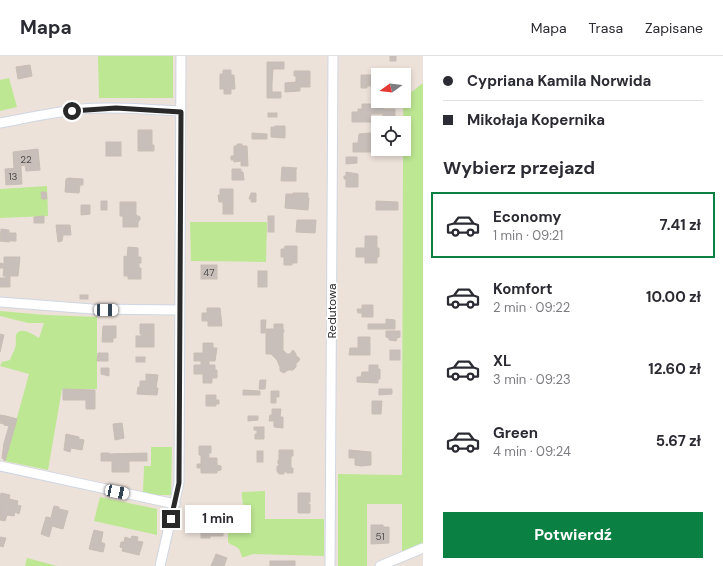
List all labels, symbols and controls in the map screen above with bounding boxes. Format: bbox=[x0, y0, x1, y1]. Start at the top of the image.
text: Mapa bbox=[20, 15, 72, 40]
text: Mapa bbox=[531, 19, 567, 37]
text: Trasa bbox=[589, 19, 623, 37]
text: Zapisane bbox=[645, 19, 703, 37]
north arrow bbox=[371, 68, 411, 108]
map controls bbox=[371, 68, 411, 156]
text: Cypriana Kamila Norwida bbox=[467, 71, 651, 91]
route start bbox=[63, 102, 81, 120]
text: Mikołaja Kopernika bbox=[467, 110, 605, 130]
button: locate bbox=[371, 116, 411, 156]
house number: 22 bbox=[20, 153, 32, 166]
text: Wybierz przejazd bbox=[443, 156, 595, 180]
house number: 13 bbox=[8, 170, 18, 183]
icon: car bbox=[445, 207, 481, 243]
text: Economy bbox=[493, 207, 561, 227]
text: 7.41 zł bbox=[660, 215, 701, 235]
text: 1 min · 09:21 bbox=[493, 227, 563, 244]
house number: 47 bbox=[203, 266, 215, 279]
icon: car bbox=[445, 279, 481, 315]
text: Komfort bbox=[493, 279, 552, 299]
street label: Redutowa bbox=[324, 284, 340, 338]
text: 10.00 zł bbox=[646, 287, 701, 307]
text: 2 min · 09:22 bbox=[493, 299, 570, 316]
car bbox=[94, 304, 118, 316]
icon: car bbox=[445, 351, 481, 387]
text: XL bbox=[493, 351, 511, 371]
text: 12.60 zł bbox=[648, 359, 701, 379]
text: 3 min · 09:23 bbox=[493, 371, 571, 388]
icon: car bbox=[445, 423, 481, 459]
text: Green bbox=[493, 423, 538, 443]
text: 5.67 zł bbox=[656, 431, 701, 451]
text: 4 min · 09:24 bbox=[493, 443, 571, 460]
car bbox=[104, 484, 130, 500]
callout: 1 min bbox=[185, 505, 251, 533]
route end bbox=[162, 510, 180, 528]
text: 1 min bbox=[202, 510, 234, 527]
button: Potwierdź bbox=[443, 512, 703, 558]
house number: 51 bbox=[375, 530, 385, 543]

